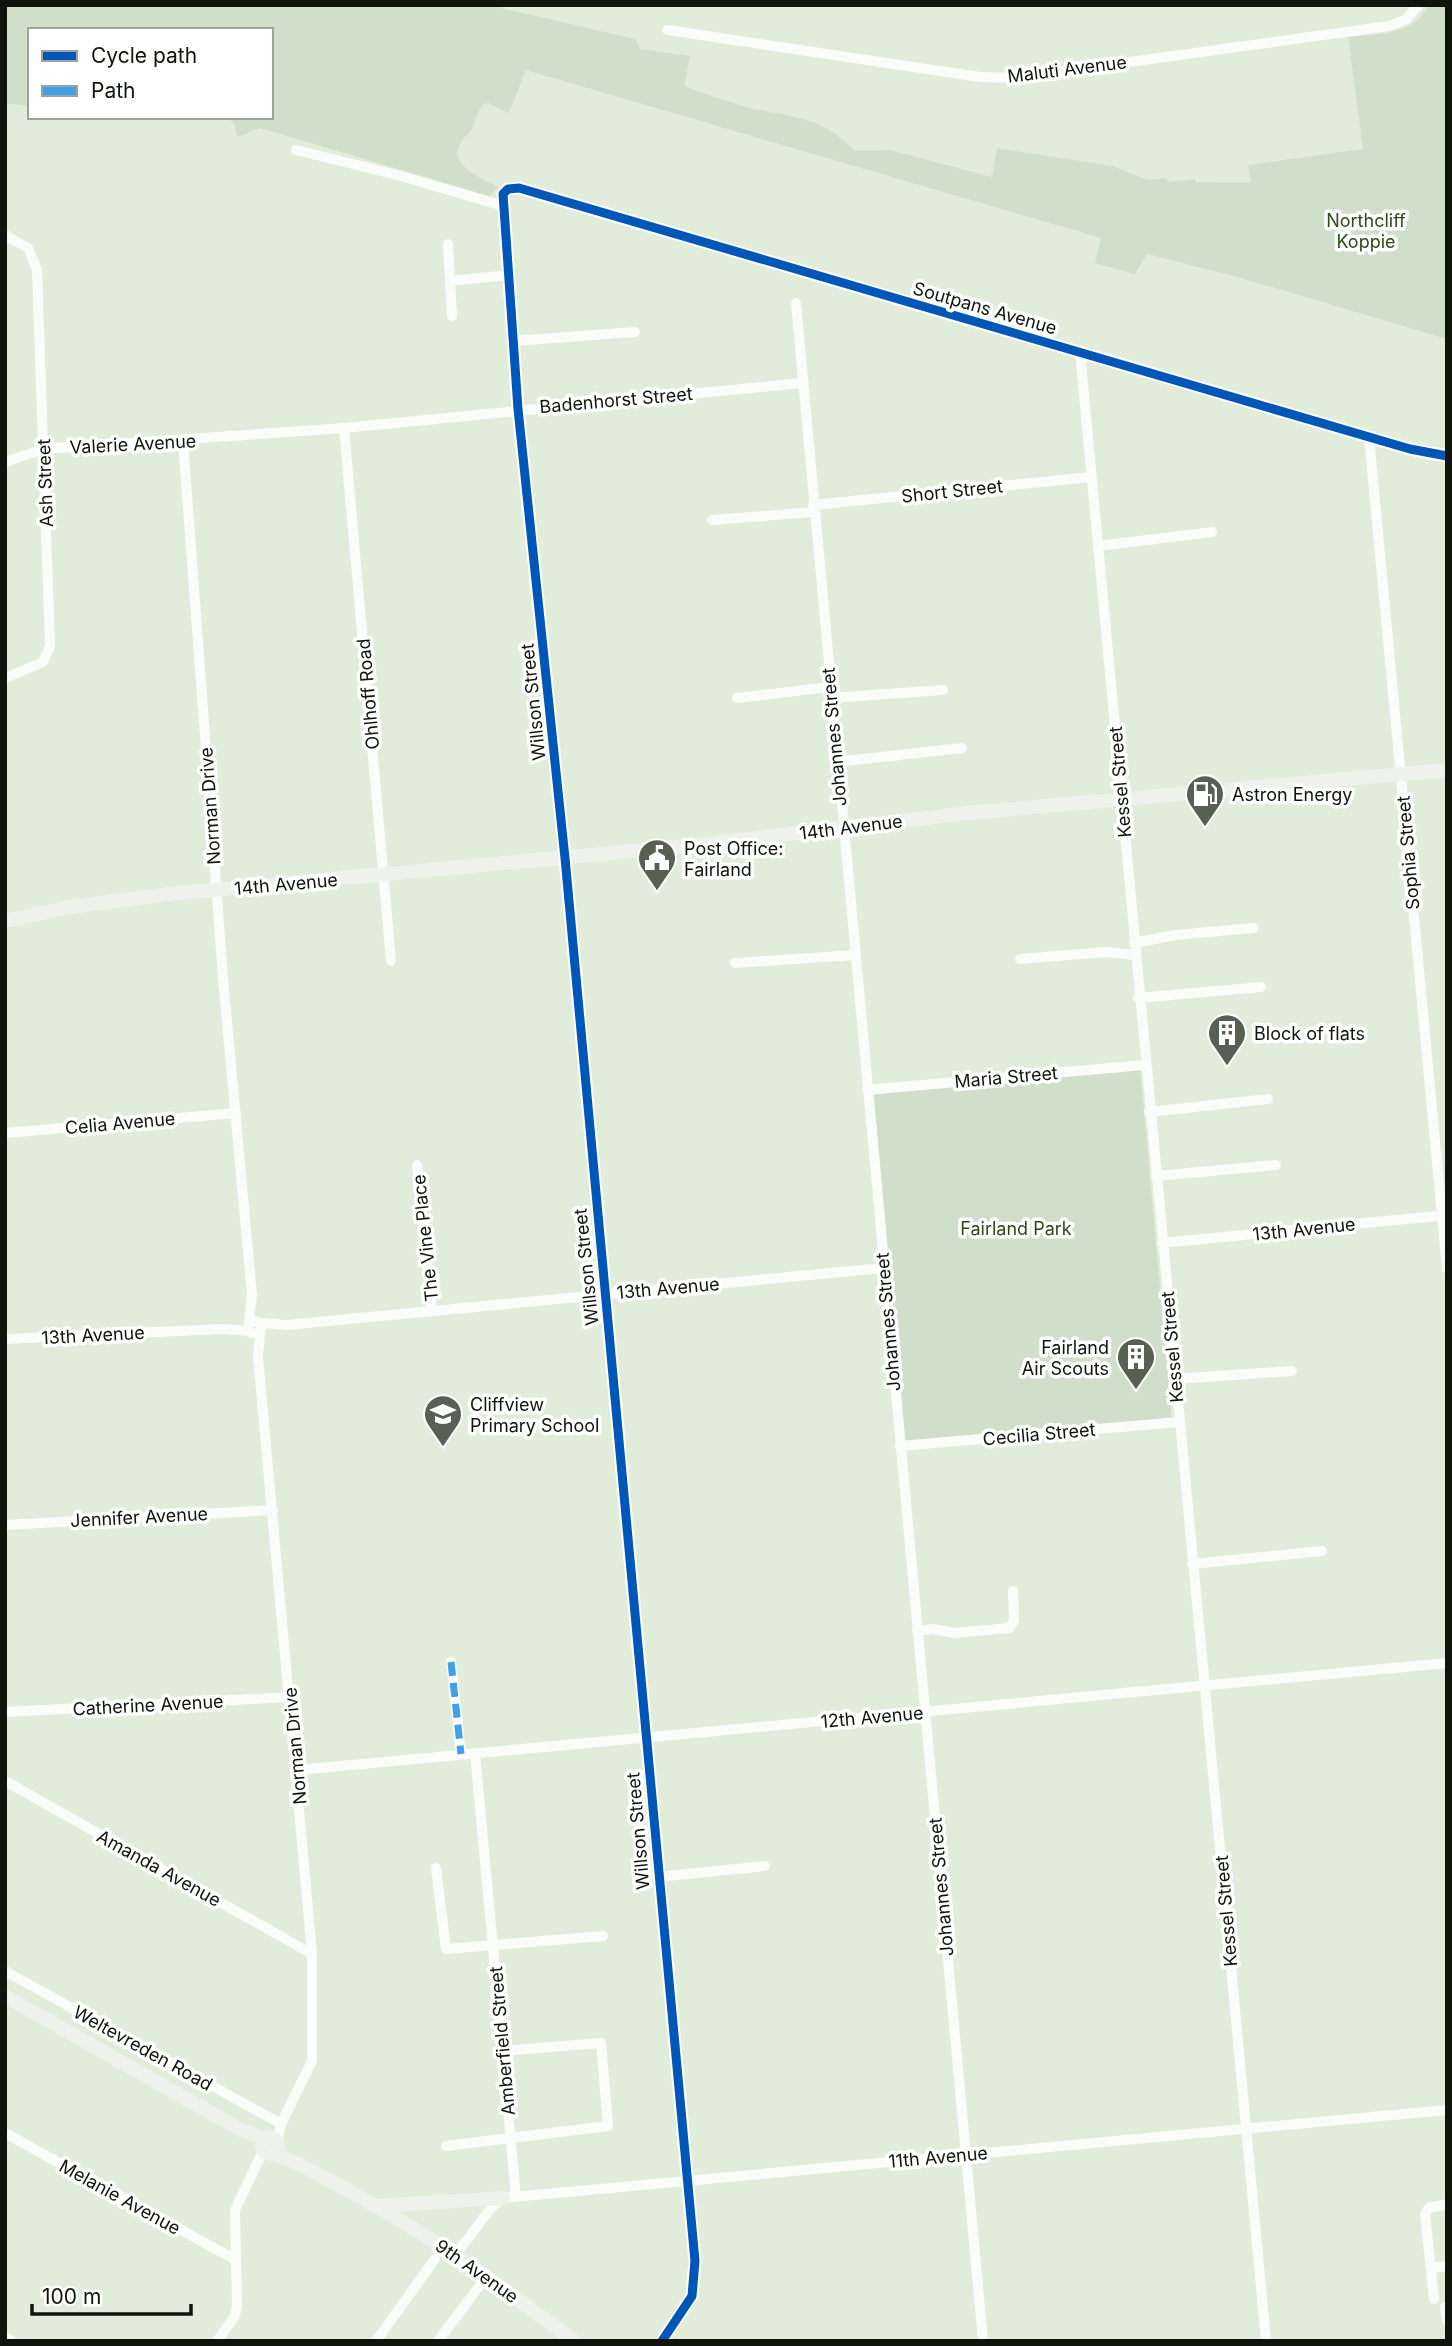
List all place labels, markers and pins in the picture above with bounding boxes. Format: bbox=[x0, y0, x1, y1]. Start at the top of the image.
fuel station icon: Astron Energy bbox=[1184, 773, 1226, 828]
place label: Astron Energy bbox=[1232, 784, 1352, 805]
public building icon: Post Office: Fairland bbox=[636, 837, 678, 892]
place label: Post Office: Fairland bbox=[684, 838, 783, 880]
building icon: Block of flats bbox=[1206, 1012, 1248, 1067]
place label: Block of flats bbox=[1254, 1023, 1365, 1044]
building icon: Fairland Air Scouts bbox=[1115, 1336, 1157, 1391]
place label: Fairland Air Scouts bbox=[1022, 1337, 1109, 1379]
school or university icon: Cliffview Primary School bbox=[422, 1393, 464, 1448]
place label: Cliffview Primary School bbox=[470, 1394, 599, 1436]

